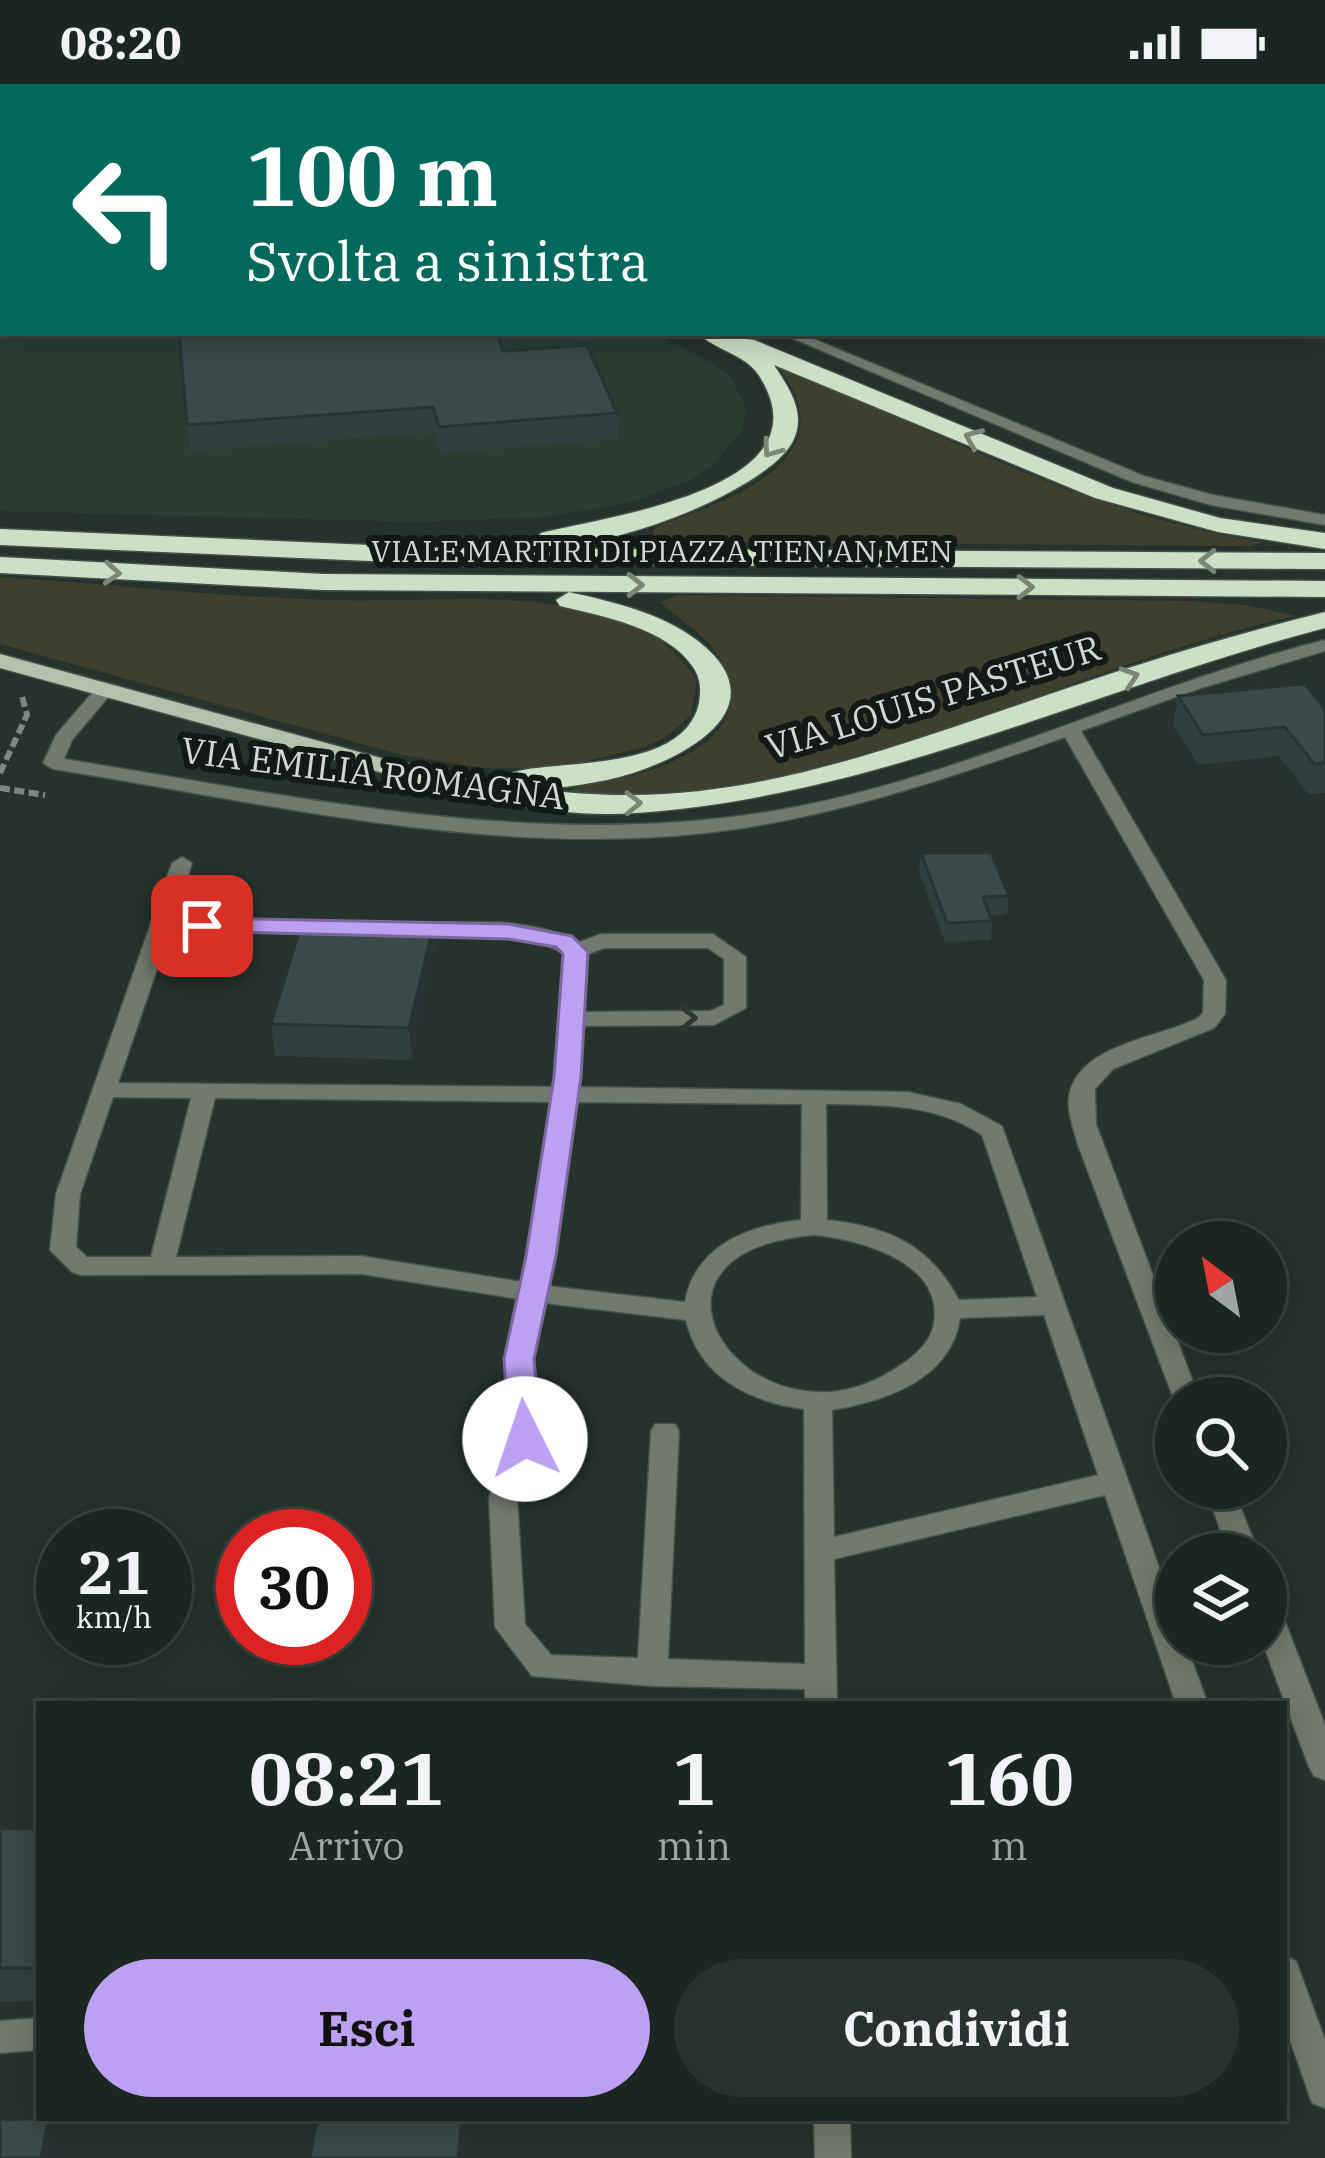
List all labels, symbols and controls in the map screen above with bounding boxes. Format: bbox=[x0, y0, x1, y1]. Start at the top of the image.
text: 08:20 bbox=[60, 13, 182, 71]
text: 100 m bbox=[246, 120, 498, 229]
icon: left bbox=[48, 132, 204, 288]
text: Svolta a sinistra bbox=[246, 226, 649, 296]
one-way arrow bbox=[964, 428, 985, 452]
one-way arrow bbox=[764, 436, 785, 458]
street label: VIALE MARTIRI DI PIAZZA TIEN AN MEN bbox=[371, 531, 953, 570]
one-way arrow bbox=[1198, 548, 1216, 574]
one-way arrow bbox=[103, 559, 122, 585]
one-way arrow bbox=[627, 572, 645, 598]
one-way arrow bbox=[1017, 574, 1035, 600]
street label: VIA LOUIS PASTEUR bbox=[760, 623, 1106, 770]
one-way arrow bbox=[1119, 667, 1140, 692]
street label: VIA EMILIA ROMAGNA bbox=[178, 726, 568, 819]
one-way arrow bbox=[624, 791, 643, 817]
pin bbox=[151, 875, 253, 977]
icon: arrive bbox=[169, 893, 235, 959]
one-way arrow bbox=[680, 1005, 698, 1031]
north arrow bbox=[1155, 1221, 1287, 1353]
map controls bbox=[1155, 1221, 1287, 1665]
position arrow bbox=[462, 1376, 588, 1502]
button: search bbox=[1155, 1377, 1287, 1509]
speed limit sign: 30 bbox=[216, 1509, 372, 1665]
text: 21 bbox=[78, 1532, 150, 1611]
button: layers bbox=[1155, 1533, 1287, 1665]
text: km/h bbox=[76, 1597, 152, 1636]
text: 08:21 bbox=[249, 1731, 444, 1825]
text: 1 bbox=[672, 1731, 716, 1825]
text: 160 bbox=[944, 1731, 1074, 1825]
text: Arrivo bbox=[288, 1820, 404, 1871]
text: min bbox=[657, 1820, 731, 1871]
text: m bbox=[991, 1820, 1028, 1871]
button: Esci bbox=[84, 1959, 650, 2097]
button: Condividi bbox=[674, 1959, 1239, 2097]

